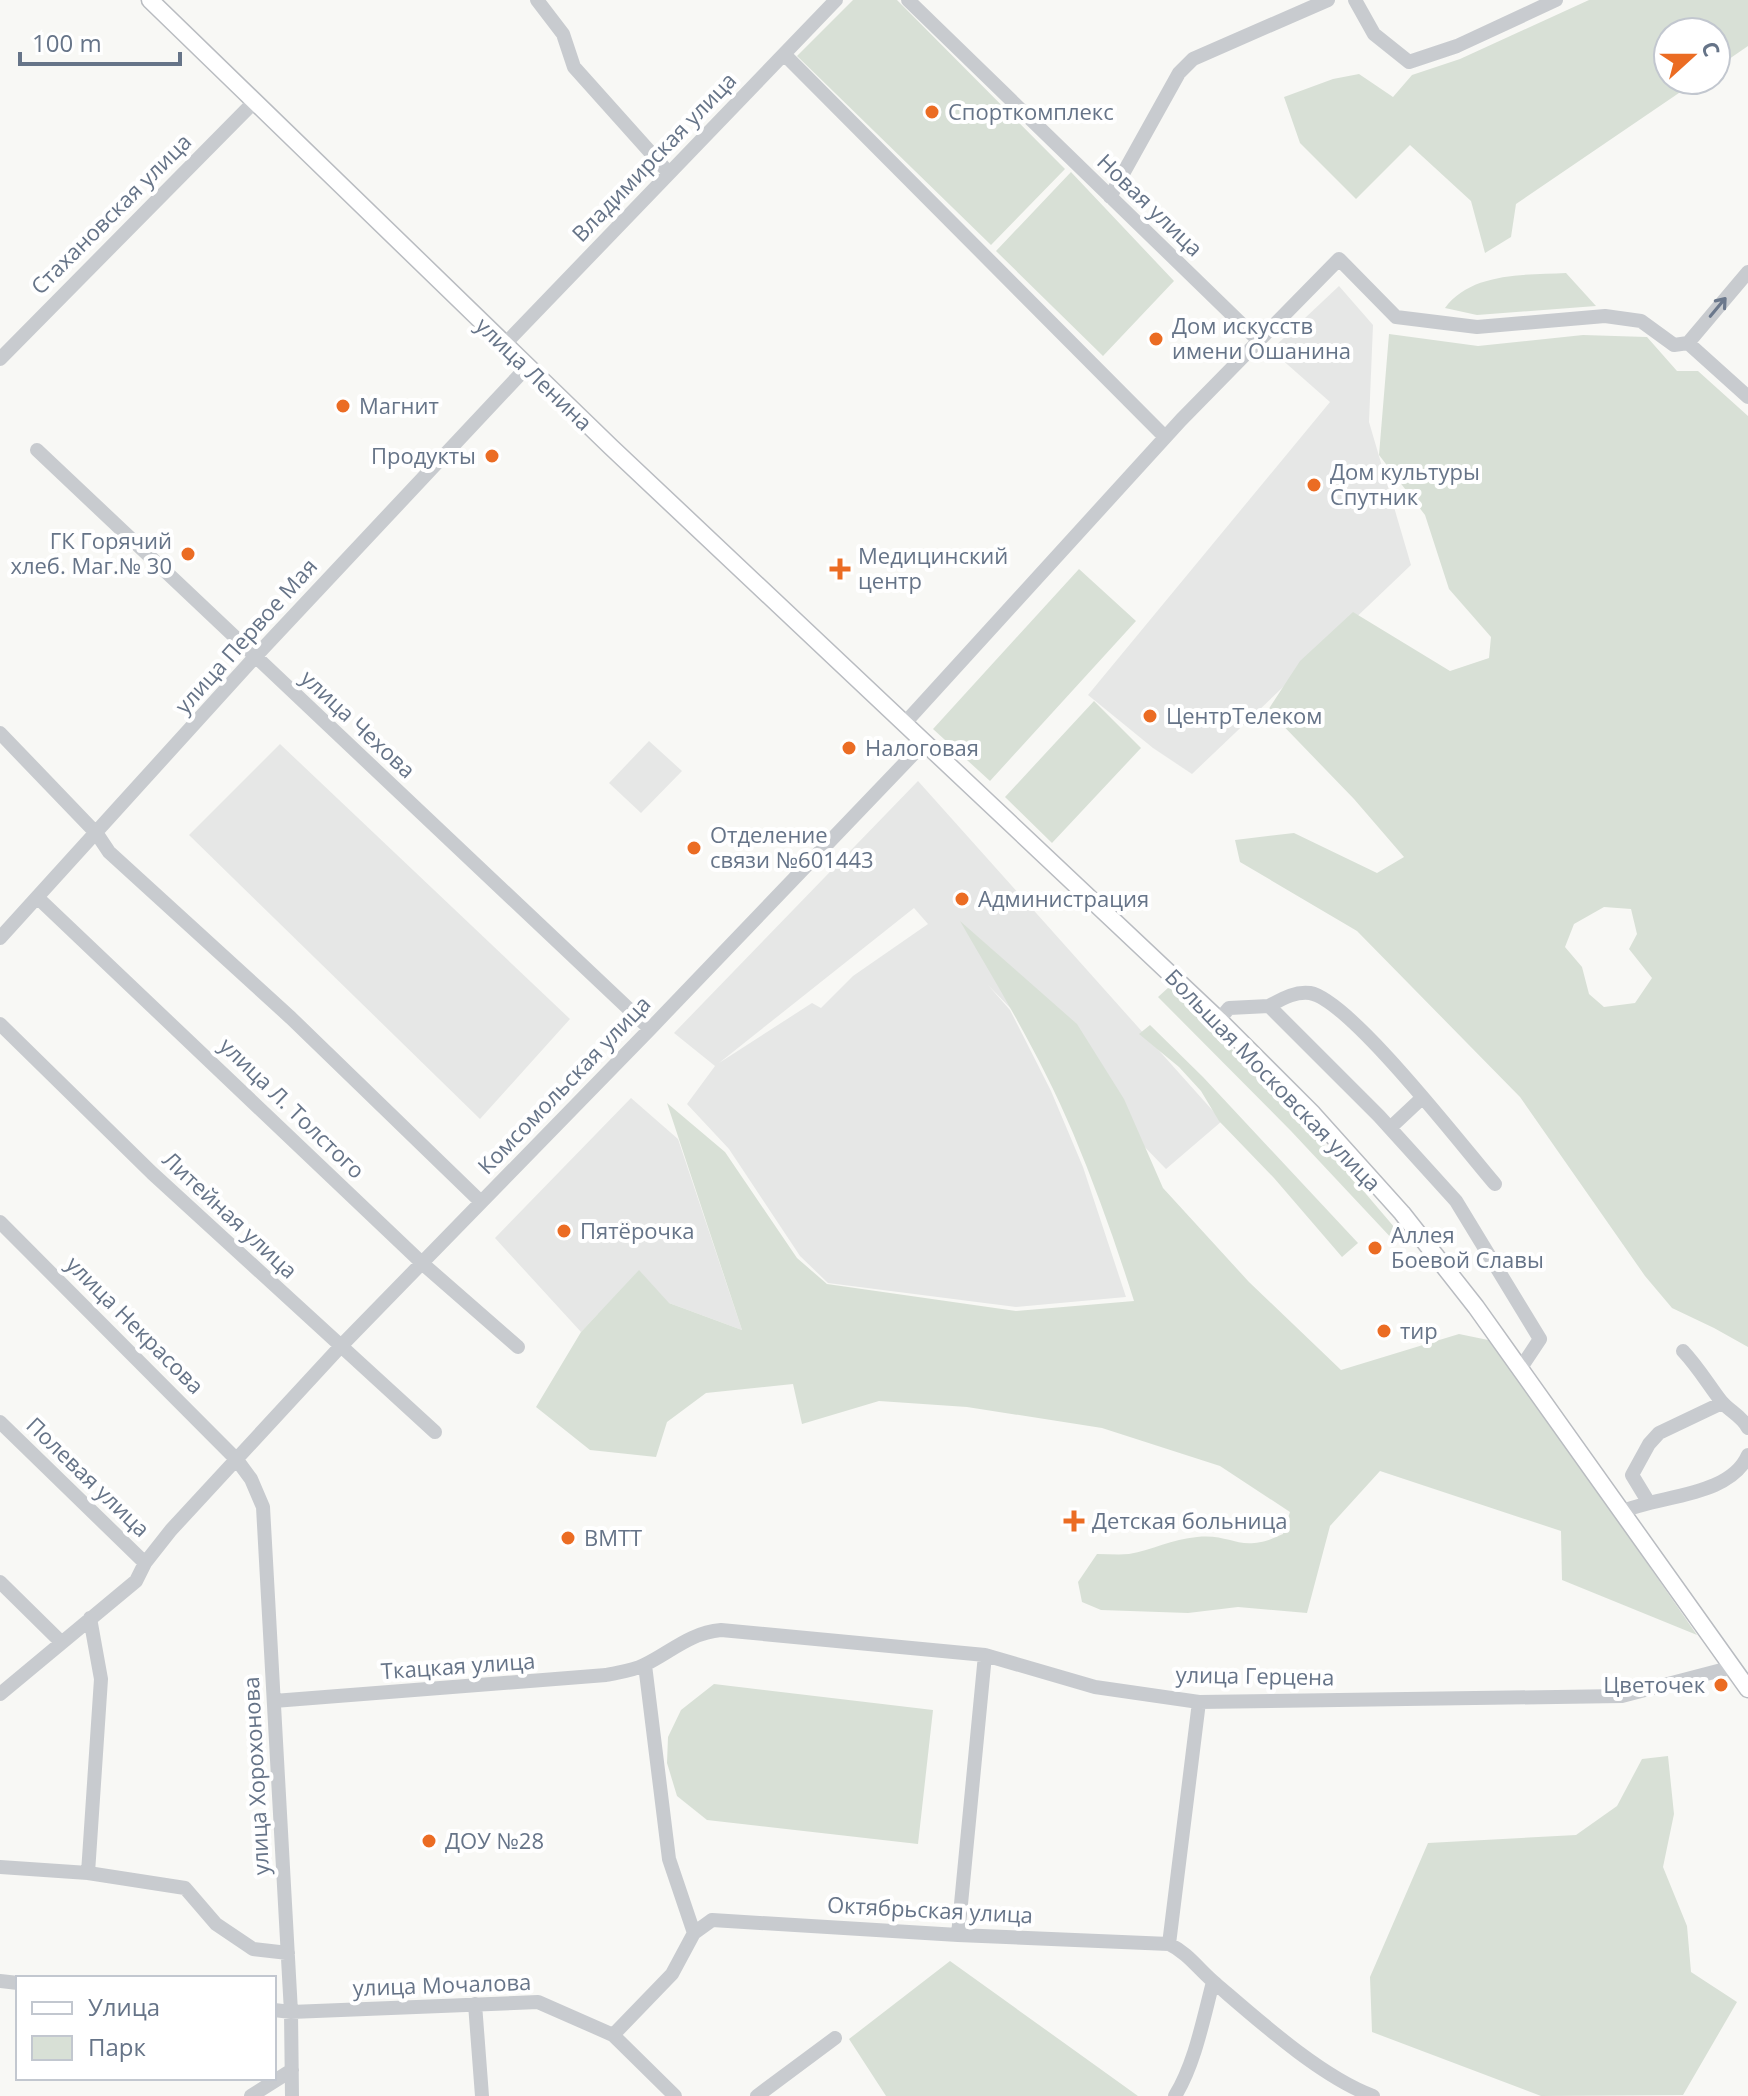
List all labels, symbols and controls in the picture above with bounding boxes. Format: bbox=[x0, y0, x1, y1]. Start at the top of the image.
scale bar bbox=[20, 16, 180, 66]
north arrow bbox=[1652, 16, 1732, 96]
text: 100 m bbox=[32, 26, 102, 59]
text: С bbox=[1695, 37, 1728, 60]
street label: Владимирская улица bbox=[564, 65, 742, 248]
place label: Спорткомплекс bbox=[948, 96, 1114, 126]
marker: Спорткомплекс bbox=[923, 103, 941, 121]
street label: Стахановская улица bbox=[23, 126, 197, 300]
street label: Новая улица bbox=[1091, 146, 1210, 262]
one-way arrow bbox=[1709, 298, 1727, 318]
street label: улица Ленина bbox=[470, 310, 599, 437]
place label: Дом искусств имени Ошанина bbox=[1172, 310, 1351, 365]
marker: Дом искусств имени Ошанина bbox=[1147, 330, 1165, 348]
place label: Магнит bbox=[359, 390, 439, 420]
marker: Магнит bbox=[334, 397, 352, 415]
place label: Продукты bbox=[371, 440, 476, 470]
marker: Продукты bbox=[483, 447, 501, 465]
place label: Дом культуры Спутник bbox=[1330, 456, 1480, 511]
marker: Дом культуры Спутник bbox=[1305, 476, 1323, 494]
place label: ГК Горячий хлеб. Маг.№ 30 bbox=[10, 525, 172, 580]
place label: Медицинский центр bbox=[858, 540, 1008, 595]
marker: ГК Горячий хлеб. Маг.№ 30 bbox=[179, 545, 197, 563]
street label: улица Первое Мая bbox=[167, 551, 323, 719]
marker: Медицинский центр bbox=[829, 558, 851, 580]
street label: улица Чехова bbox=[295, 662, 422, 784]
place label: ЦентрТелеком bbox=[1166, 700, 1322, 730]
marker: ЦентрТелеком bbox=[1141, 707, 1159, 725]
place label: Налоговая bbox=[865, 732, 979, 762]
marker: Налоговая bbox=[840, 739, 858, 757]
place label: Отделение связи №601443 bbox=[710, 819, 874, 874]
marker: Отделение связи №601443 bbox=[685, 839, 703, 857]
place label: Администрация bbox=[978, 883, 1149, 913]
marker: Администрация bbox=[953, 890, 971, 908]
street label: Большая Московская улица bbox=[1159, 962, 1388, 1197]
street label: Комсомольская улица bbox=[470, 989, 656, 1180]
street label: улица Л. Толстого bbox=[214, 1030, 372, 1184]
street label: Литейная улица bbox=[157, 1144, 304, 1285]
place label: Пятёрочка bbox=[580, 1215, 695, 1245]
place label: Аллея Боевой Славы bbox=[1391, 1219, 1544, 1274]
marker: Пятёрочка bbox=[555, 1222, 573, 1240]
marker: Аллея Боевой Славы bbox=[1366, 1239, 1384, 1257]
street label: улица Некрасова bbox=[60, 1249, 211, 1400]
place label: тир bbox=[1400, 1315, 1438, 1345]
marker: тир bbox=[1375, 1322, 1393, 1340]
street label: Полевая улица bbox=[21, 1410, 157, 1543]
place label: Детская больница bbox=[1092, 1505, 1288, 1535]
marker: Детская больница bbox=[1063, 1510, 1085, 1532]
place label: ВМТТ bbox=[584, 1522, 642, 1552]
marker: ВМТТ bbox=[559, 1529, 577, 1547]
street label: Ткацкая улица bbox=[380, 1645, 536, 1685]
street label: улица Герцена bbox=[1175, 1659, 1335, 1691]
place label: Цветочек bbox=[1603, 1669, 1706, 1699]
street label: улица Хорохонова bbox=[235, 1676, 275, 1876]
marker: Цветочек bbox=[1712, 1676, 1730, 1694]
place label: ДОУ №28 bbox=[445, 1825, 544, 1855]
marker: ДОУ №28 bbox=[420, 1832, 438, 1850]
street label: Октябрьская улица bbox=[826, 1889, 1034, 1929]
street label: улица Мочалова bbox=[352, 1966, 532, 2002]
legend bbox=[16, 1976, 276, 2080]
text: Улица bbox=[88, 1990, 160, 2023]
text: Парк bbox=[88, 2030, 146, 2063]

